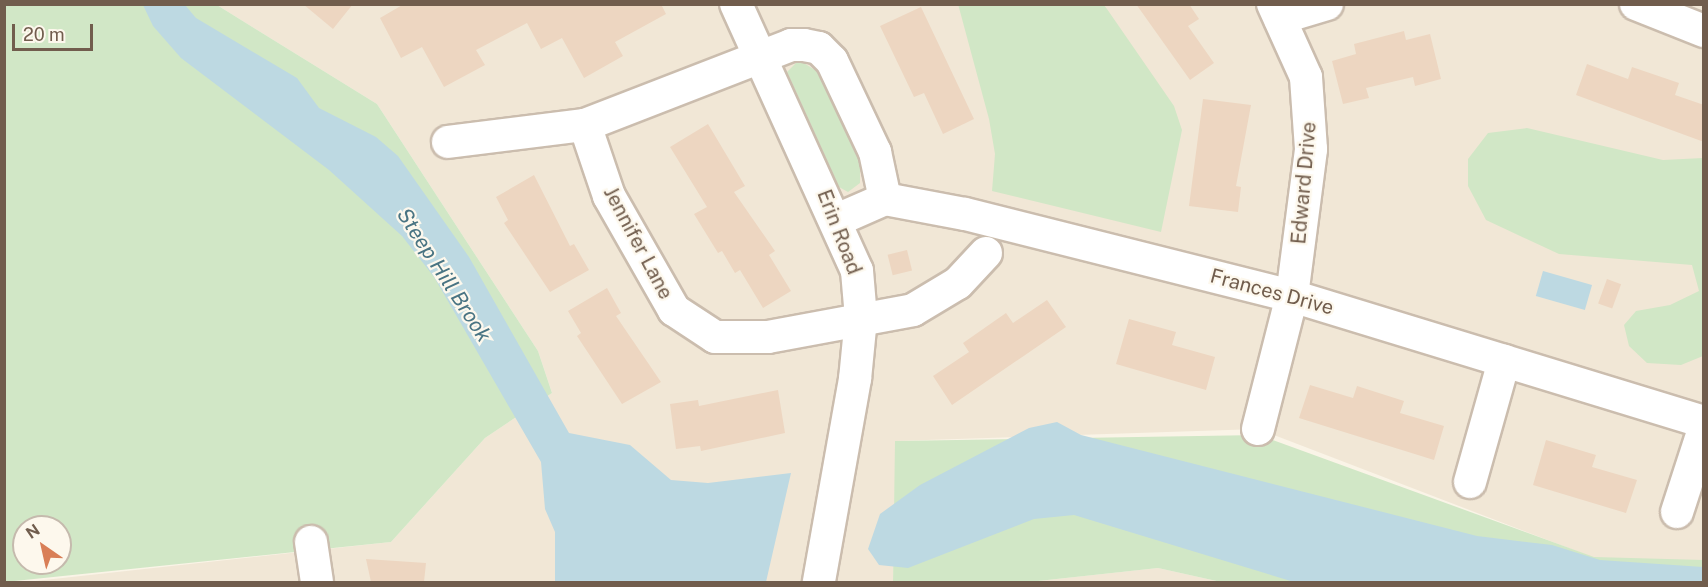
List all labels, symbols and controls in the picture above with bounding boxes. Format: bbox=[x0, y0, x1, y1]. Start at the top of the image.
scale bar bbox=[15, 12, 96, 50]
text: 20 m bbox=[23, 24, 65, 45]
street label: Edward Drive bbox=[1287, 121, 1321, 245]
street label: Jennifer Lane bbox=[598, 183, 678, 303]
street label: Erin Road bbox=[812, 186, 866, 278]
water label: Steep Hill Brook bbox=[391, 203, 497, 347]
street label: Frances Drive bbox=[1208, 264, 1336, 320]
north arrow bbox=[12, 515, 72, 575]
text: N bbox=[22, 520, 43, 543]

